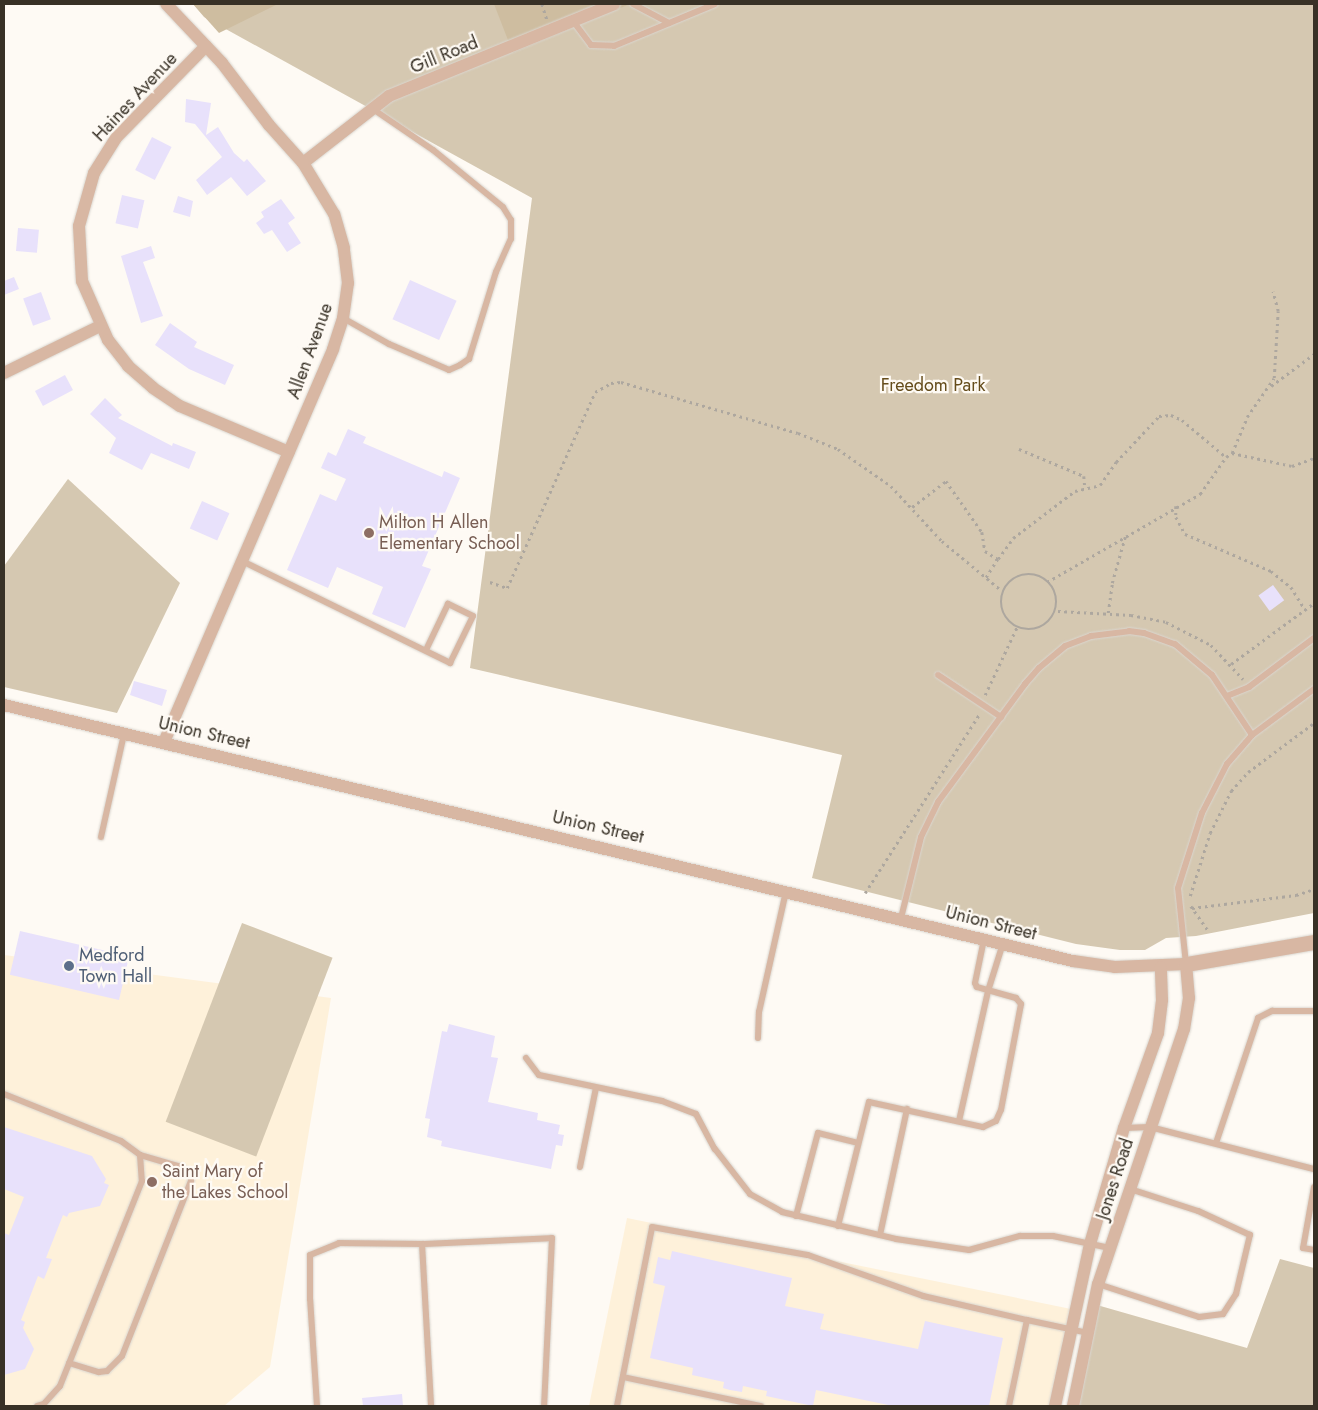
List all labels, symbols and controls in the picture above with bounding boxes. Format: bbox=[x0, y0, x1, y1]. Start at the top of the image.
street label: Gill Road bbox=[407, 32, 481, 78]
street label: Haines Avenue bbox=[88, 48, 182, 146]
street label: Allen Avenue bbox=[283, 300, 337, 402]
park label: Freedom Park bbox=[881, 374, 985, 396]
place label: Milton H Allen Elementary School bbox=[379, 512, 520, 554]
marker: Milton H Allen Elementary School bbox=[363, 527, 375, 539]
street label: Union Street bbox=[156, 712, 252, 754]
street label: Union Street bbox=[550, 806, 646, 848]
street label: Union Street bbox=[943, 901, 1039, 945]
place label: Medford Town Hall bbox=[79, 945, 152, 988]
marker: Medford Town Hall bbox=[63, 960, 75, 972]
street label: Jones Road bbox=[1092, 1136, 1138, 1222]
place label: Saint Mary of the Lakes School bbox=[162, 1161, 288, 1204]
marker: Saint Mary of the Lakes School bbox=[146, 1176, 158, 1188]

